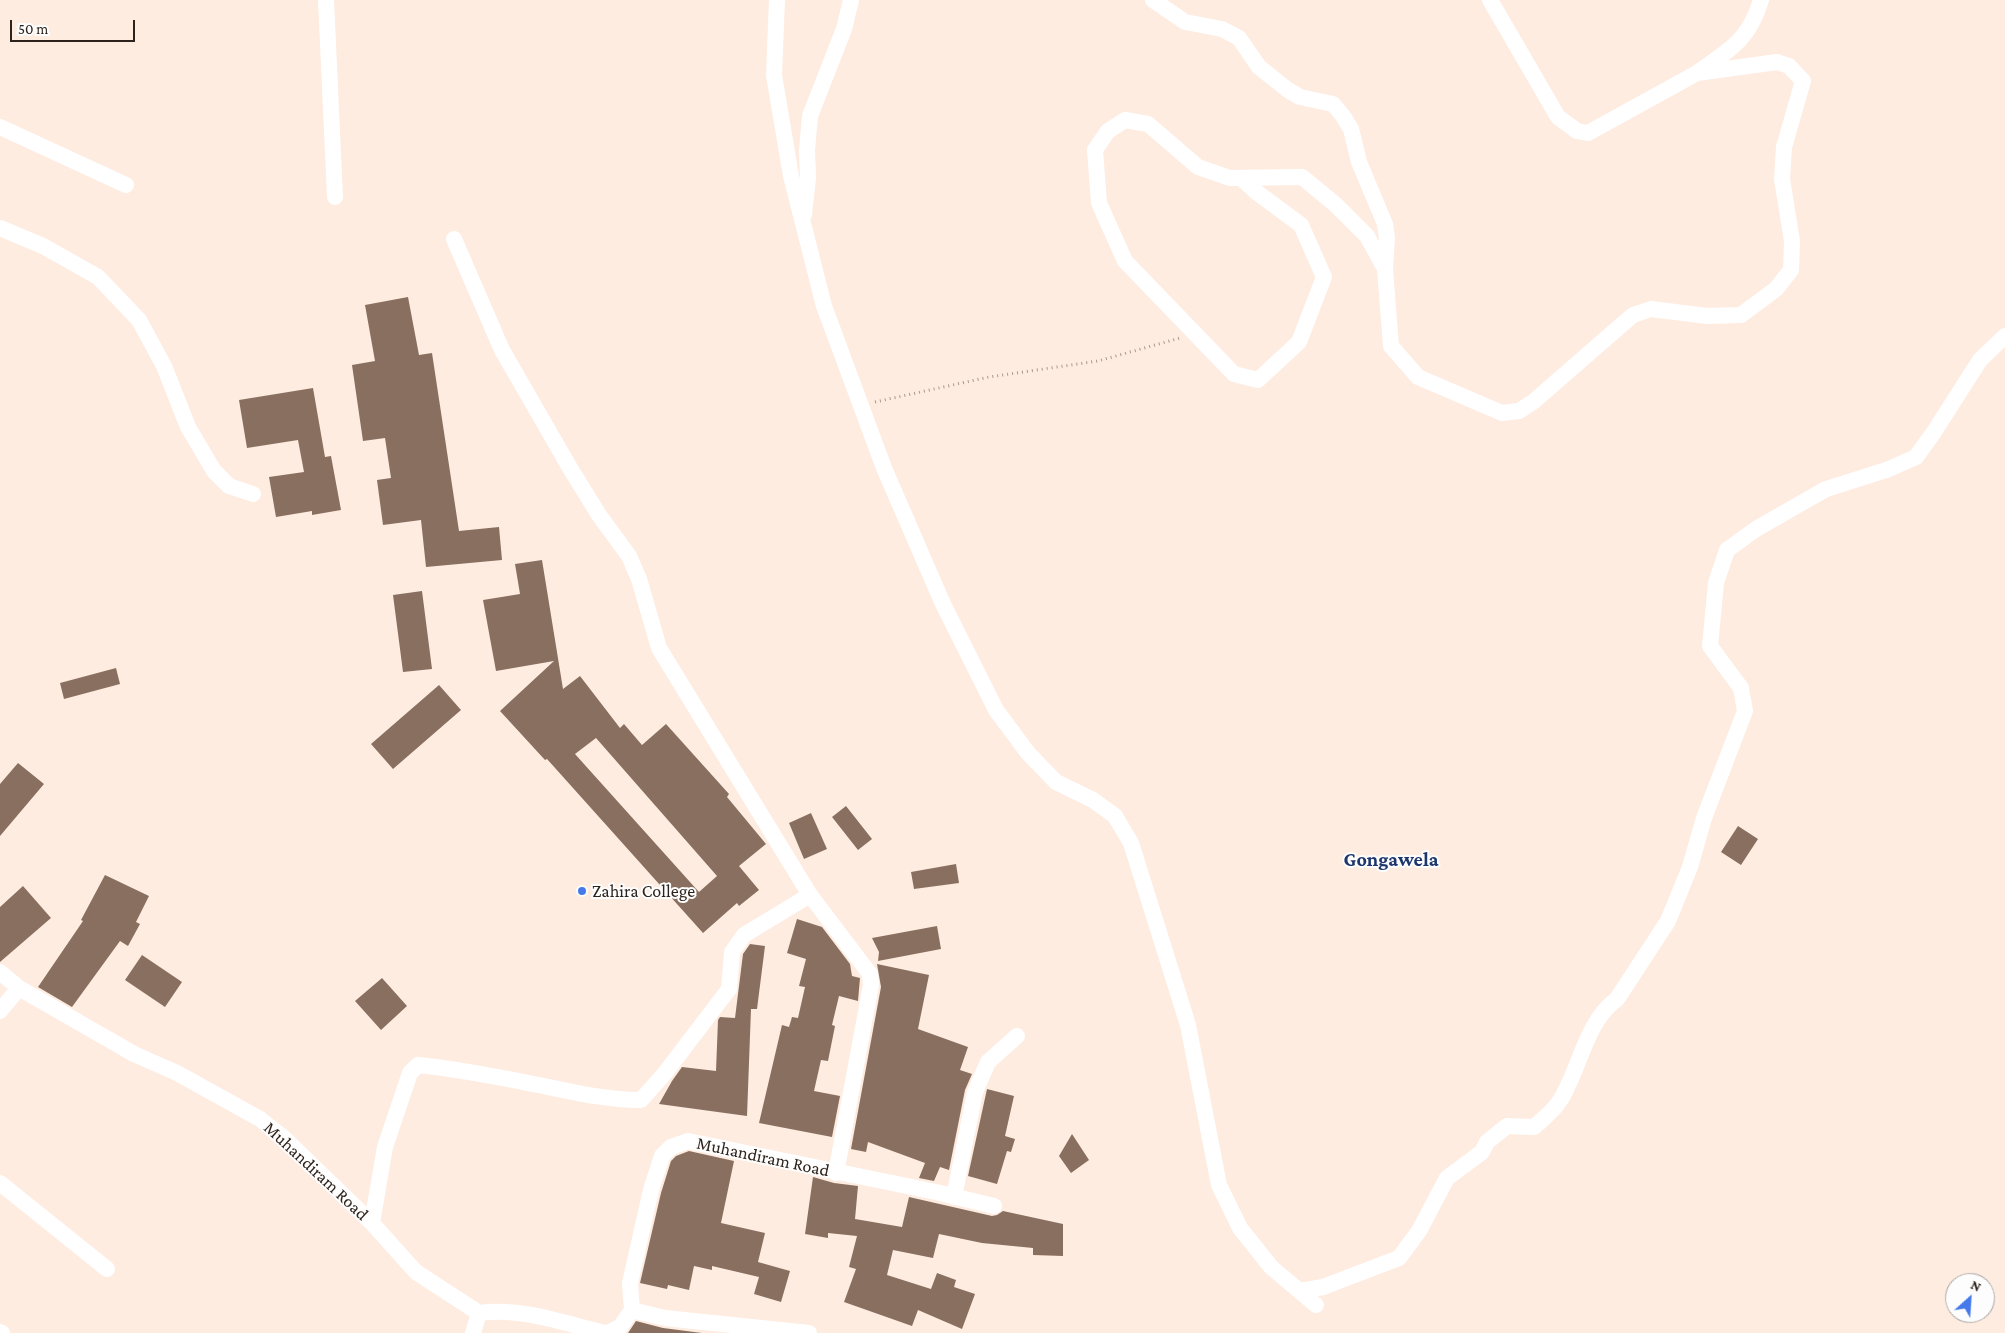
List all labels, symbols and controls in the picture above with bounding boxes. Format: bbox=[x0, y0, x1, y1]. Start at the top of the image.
scale bar bbox=[12, 10, 138, 42]
text: 50 m bbox=[18, 21, 48, 37]
district label: Gongawela bbox=[1344, 848, 1438, 872]
place label: Zahira College bbox=[592, 880, 695, 902]
marker: Zahira College bbox=[576, 885, 588, 897]
street label: Muhandiram Road bbox=[259, 1117, 373, 1225]
street label: Muhandiram Road bbox=[695, 1132, 831, 1182]
north arrow bbox=[1945, 1273, 1995, 1323]
text: N bbox=[1968, 1276, 1984, 1295]

